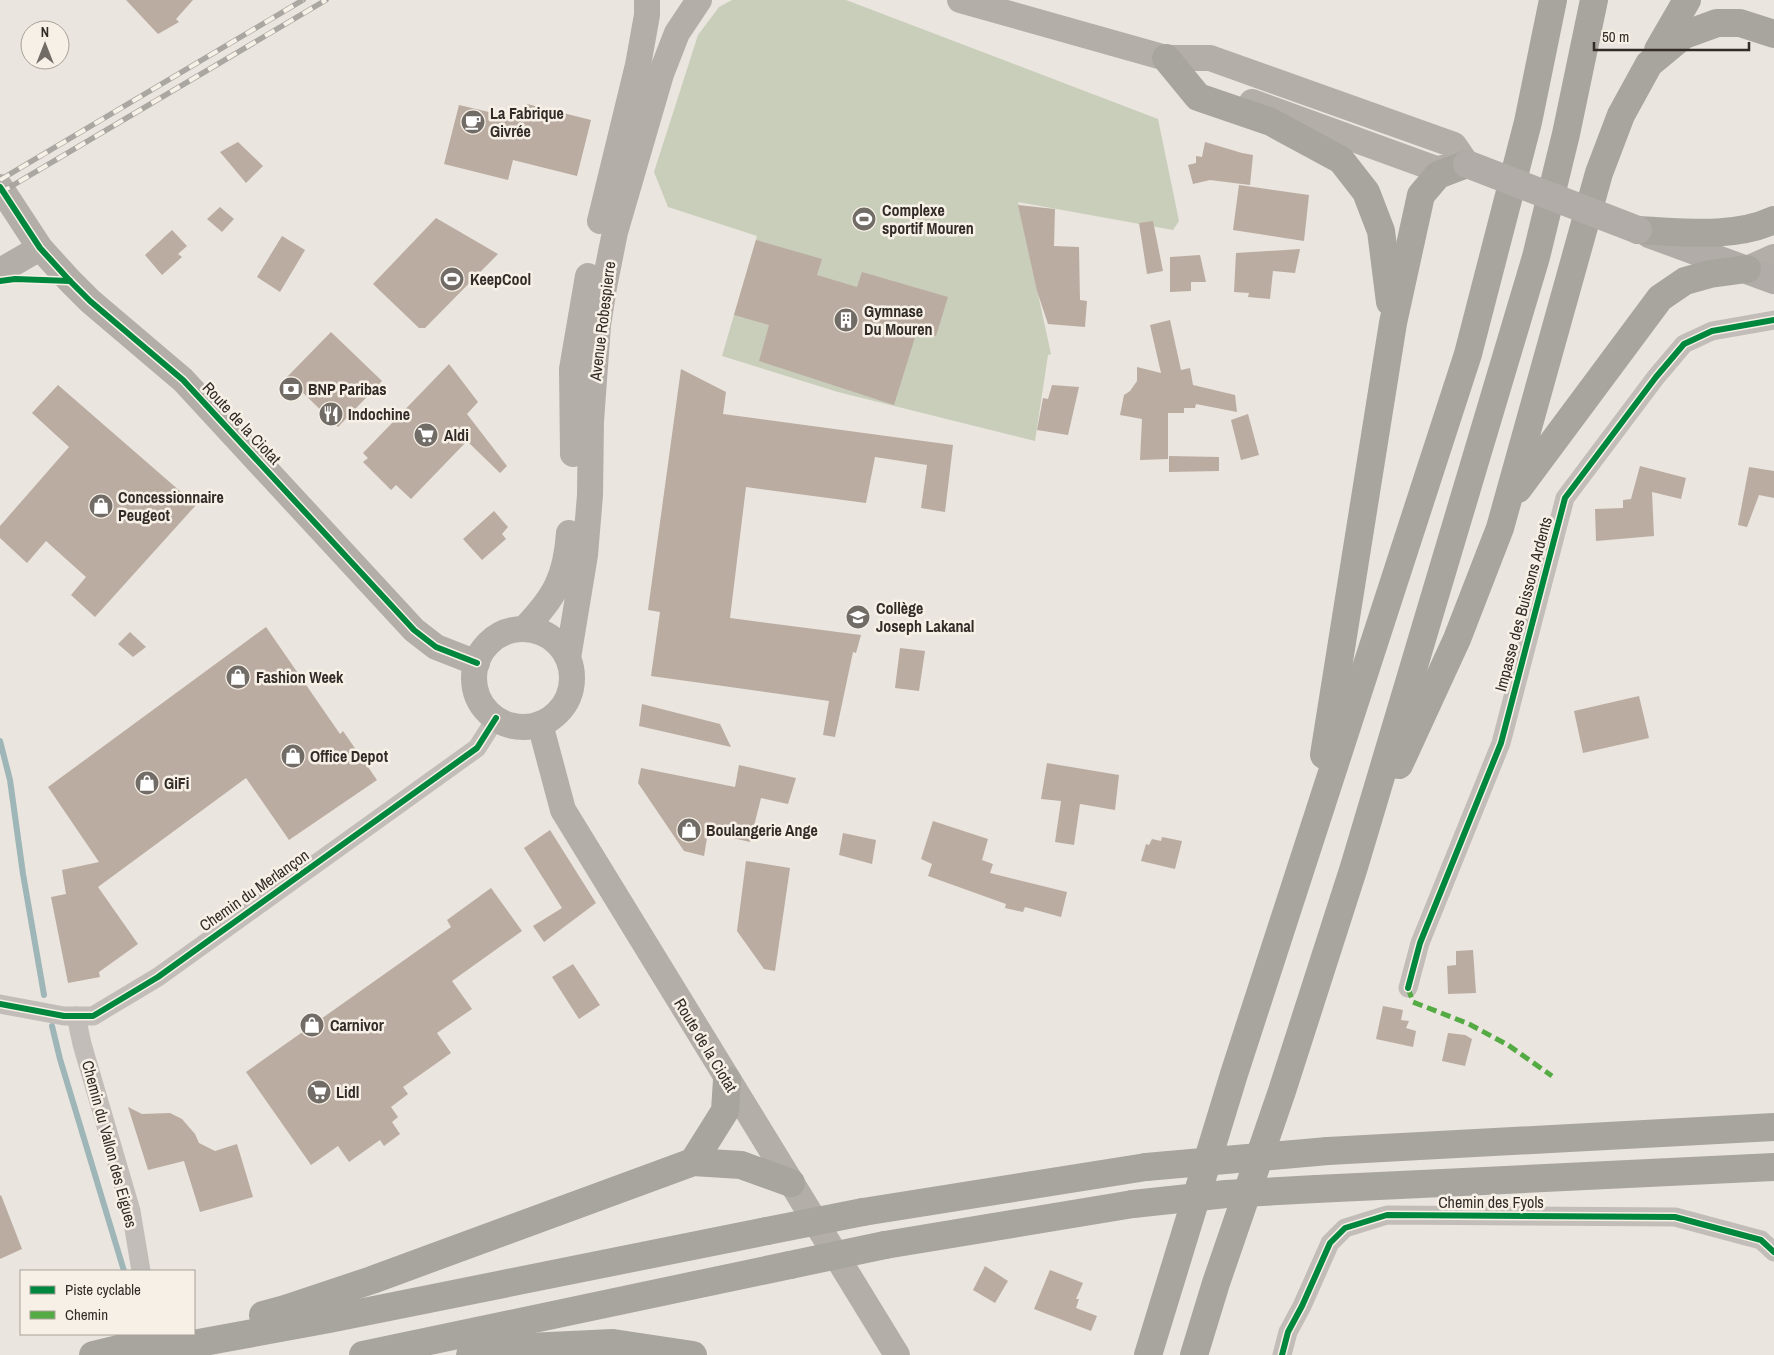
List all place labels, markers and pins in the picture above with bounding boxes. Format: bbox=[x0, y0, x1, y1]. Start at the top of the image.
place label: La Fabrique Givrée bbox=[490, 102, 564, 142]
cafe icon: La Fabrique Givrée bbox=[460, 109, 486, 135]
place label: Complexe sportif Mouren bbox=[882, 199, 974, 239]
sports icon: Complexe sportif Mouren bbox=[851, 206, 877, 232]
sports icon: KeepCool bbox=[439, 266, 465, 292]
place label: KeepCool bbox=[470, 268, 531, 290]
place label: Gymnase Du Mouren bbox=[864, 300, 933, 340]
building icon: Gymnase Du Mouren bbox=[833, 307, 859, 333]
bank icon: BNP Paribas bbox=[278, 376, 304, 402]
place label: BNP Paribas bbox=[308, 378, 387, 400]
restaurant icon: Indochine bbox=[318, 401, 344, 427]
place label: Indochine bbox=[348, 403, 410, 425]
supermarket icon: Aldi bbox=[413, 422, 439, 448]
place label: Aldi bbox=[444, 424, 469, 446]
place label: Concessionnaire Peugeot bbox=[118, 486, 224, 526]
shop icon: Concessionnaire Peugeot bbox=[88, 493, 114, 519]
place label: Collège Joseph Lakanal bbox=[876, 597, 974, 637]
school or university icon: Collège Joseph Lakanal bbox=[845, 604, 871, 630]
shop icon: Fashion Week bbox=[225, 664, 251, 690]
place label: Fashion Week bbox=[256, 666, 344, 688]
shop icon: Office Depot bbox=[280, 743, 306, 769]
place label: Office Depot bbox=[310, 745, 389, 767]
shop icon: GiFi bbox=[134, 770, 160, 796]
place label: GiFi bbox=[164, 772, 190, 794]
shop icon: Boulangerie Ange bbox=[676, 817, 702, 843]
place label: Boulangerie Ange bbox=[706, 819, 818, 841]
shop icon: Carnivor bbox=[299, 1012, 325, 1038]
place label: Carnivor bbox=[330, 1014, 385, 1036]
supermarket icon: Lidl bbox=[306, 1079, 332, 1105]
place label: Lidl bbox=[336, 1081, 359, 1103]

